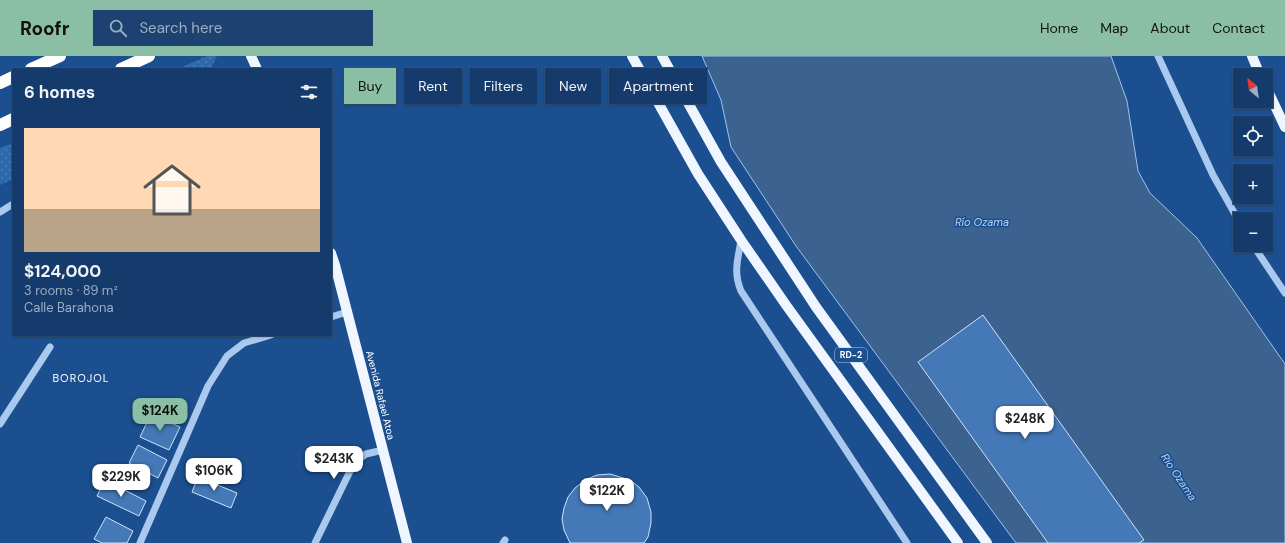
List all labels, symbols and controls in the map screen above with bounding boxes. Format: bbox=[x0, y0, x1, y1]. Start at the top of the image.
search box bbox=[93, 10, 373, 46]
text: Roofr bbox=[20, 16, 69, 41]
icon: search bbox=[107, 17, 129, 39]
text: Search here bbox=[139, 18, 222, 38]
text: Home bbox=[1040, 19, 1078, 37]
text: Map bbox=[1100, 19, 1128, 37]
text: About bbox=[1150, 19, 1190, 37]
text: Contact bbox=[1212, 19, 1265, 37]
chip: Buy bbox=[344, 68, 396, 104]
chip: Rent bbox=[404, 68, 462, 104]
chip: Filters bbox=[470, 68, 537, 104]
chip: New bbox=[545, 68, 601, 104]
chip: Apartment bbox=[609, 68, 707, 104]
north arrow bbox=[1233, 68, 1273, 108]
map controls bbox=[1233, 68, 1273, 252]
text: 6 homes bbox=[24, 81, 95, 103]
icon: filters bbox=[298, 81, 320, 103]
button: locate bbox=[1233, 116, 1273, 156]
icon: home bbox=[136, 154, 208, 226]
button: + bbox=[1233, 164, 1273, 204]
button: − bbox=[1233, 212, 1273, 252]
water label: Río Ozama bbox=[955, 215, 1009, 229]
text: $124,000 bbox=[24, 260, 101, 282]
text: 3 rooms · 89 m² bbox=[24, 282, 118, 299]
text: Calle Barahona bbox=[24, 299, 114, 316]
road number: RD-2 bbox=[835, 348, 867, 362]
street label: Avenida Rafael Atoa bbox=[363, 349, 398, 441]
district label: BOROJOL bbox=[52, 371, 110, 385]
pin: $124K bbox=[132, 398, 188, 432]
text: $124K bbox=[142, 402, 178, 419]
pin: $248K bbox=[997, 406, 1053, 440]
text: $248K bbox=[1005, 410, 1045, 427]
pin: $243K bbox=[306, 446, 362, 480]
text: $243K bbox=[314, 450, 354, 467]
water label: Río Ozama bbox=[1158, 451, 1200, 503]
pin: $106K bbox=[186, 458, 242, 492]
text: $106K bbox=[195, 462, 233, 479]
pin: $229K bbox=[93, 464, 149, 498]
text: $229K bbox=[101, 468, 141, 485]
pin: $122K bbox=[579, 478, 635, 512]
text: $122K bbox=[589, 482, 625, 499]

